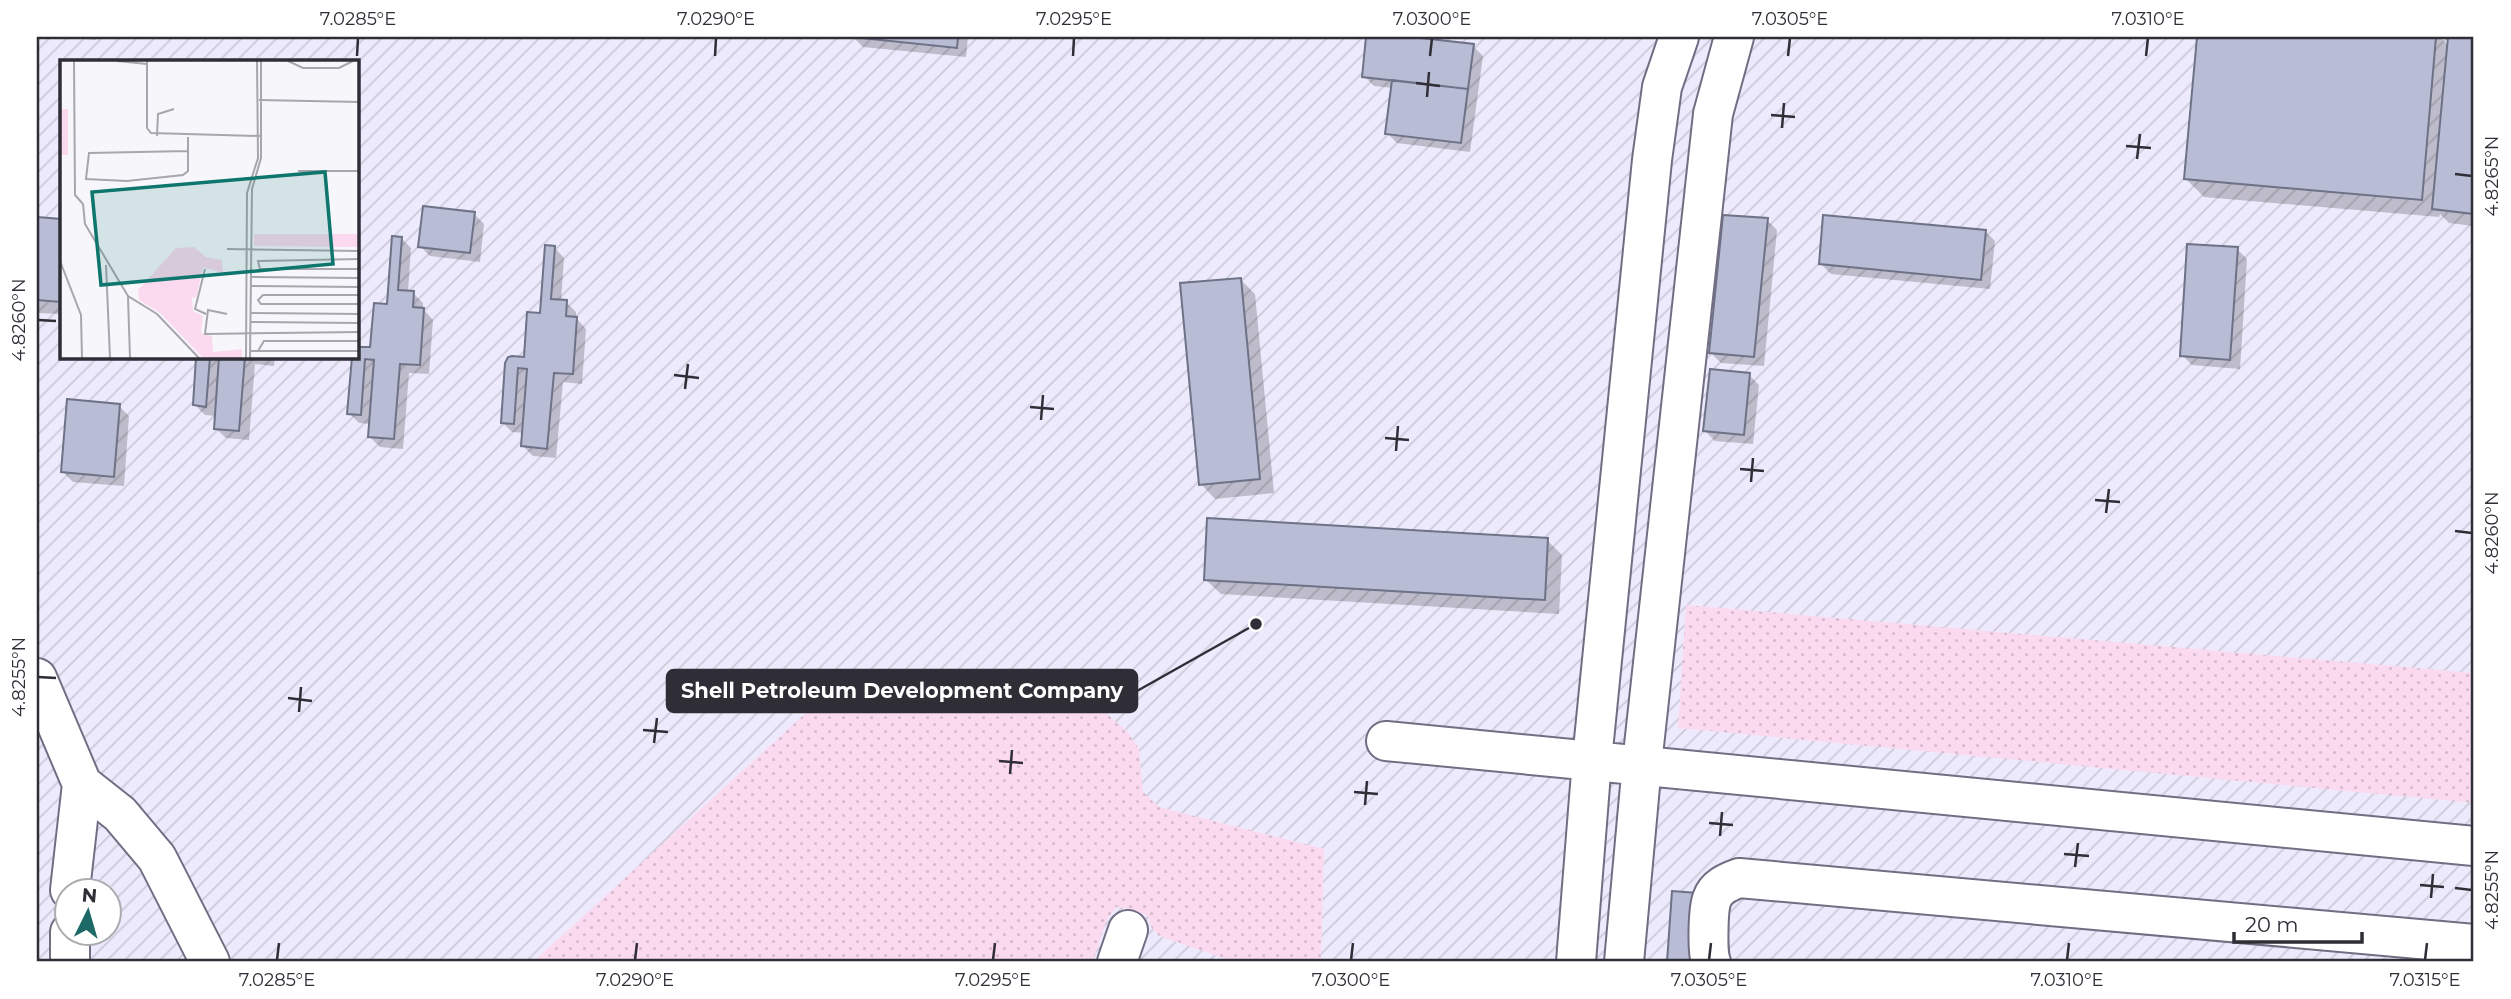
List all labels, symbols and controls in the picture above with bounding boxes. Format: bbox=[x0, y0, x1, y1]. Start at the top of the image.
text: 7.0285°E bbox=[320, 8, 396, 30]
text: 7.0290°E bbox=[677, 8, 755, 30]
text: 7.0295°E bbox=[1036, 8, 1112, 30]
text: 7.0300°E bbox=[1393, 8, 1471, 30]
text: 7.0305°E bbox=[1752, 8, 1828, 30]
text: 7.0310°E bbox=[2111, 8, 2185, 30]
inset map bbox=[60, 60, 359, 359]
text: 4.8265°N bbox=[2481, 136, 2503, 216]
text: 4.8260°N bbox=[8, 278, 30, 362]
text: 4.8260°N bbox=[2481, 491, 2503, 575]
text: 4.8255°N bbox=[8, 637, 30, 717]
callout: Shell Petroleum Development Company bbox=[667, 670, 1137, 712]
text: Shell Petroleum Development Company bbox=[681, 678, 1123, 703]
text: 4.8255°N bbox=[2481, 850, 2503, 930]
north arrow bbox=[52, 876, 122, 946]
text: N bbox=[81, 883, 98, 908]
scale bar bbox=[2234, 901, 2362, 945]
text: 20 m bbox=[2245, 912, 2299, 937]
text: 7.0285°E bbox=[239, 969, 315, 991]
text: 7.0290°E bbox=[596, 969, 674, 991]
text: 7.0295°E bbox=[955, 969, 1031, 991]
text: 7.0300°E bbox=[1312, 969, 1390, 991]
text: 7.0305°E bbox=[1671, 969, 1747, 991]
text: 7.0310°E bbox=[2030, 969, 2104, 991]
text: 7.0315°E bbox=[2389, 969, 2461, 991]

